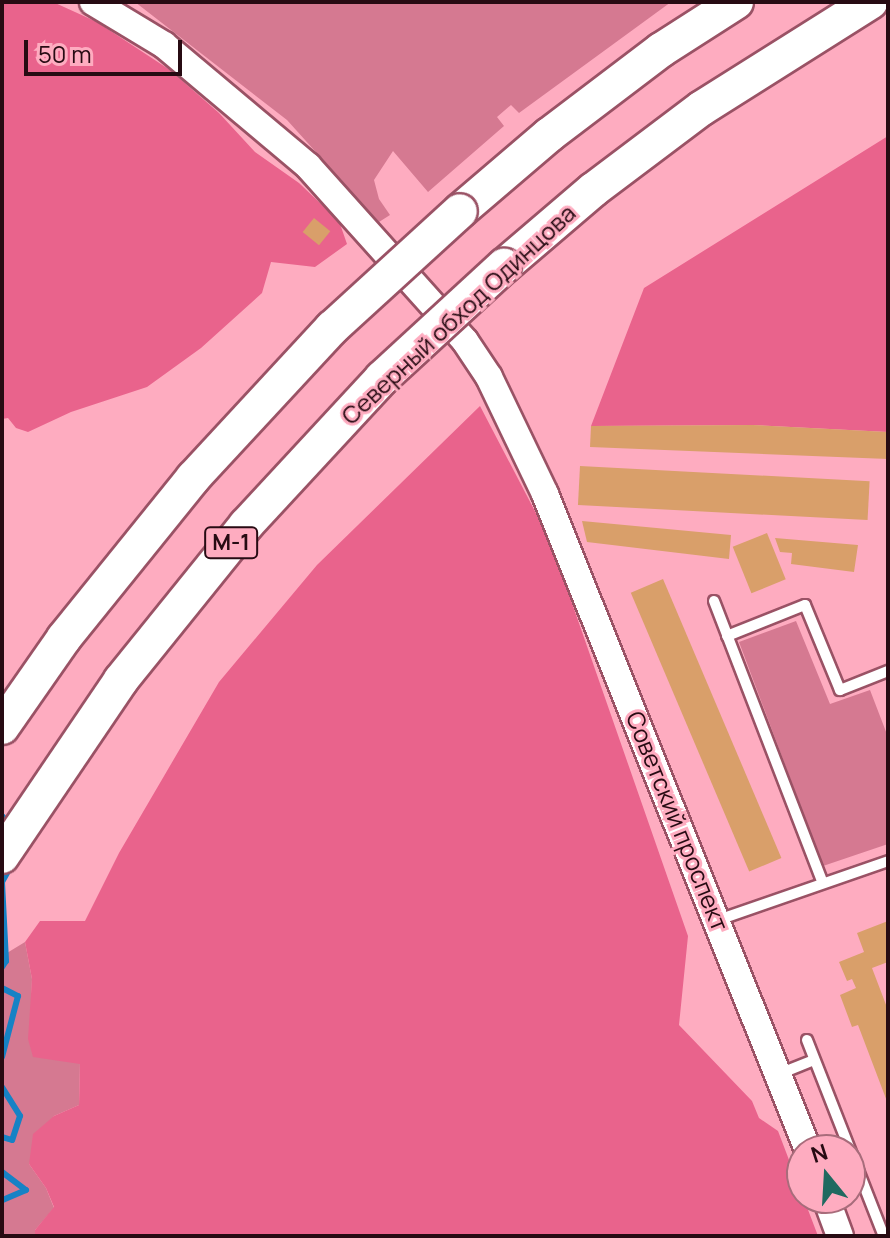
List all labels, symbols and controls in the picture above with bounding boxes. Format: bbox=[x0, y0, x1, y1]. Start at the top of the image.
scale bar bbox=[28, 24, 186, 74]
text: 50 m bbox=[38, 37, 92, 70]
street label: Северный обход Одинцова bbox=[335, 198, 581, 430]
road number: М-1 bbox=[203, 525, 259, 561]
street label: Советский проспект bbox=[621, 707, 735, 935]
north arrow bbox=[786, 1134, 866, 1214]
text: N bbox=[807, 1136, 831, 1170]

